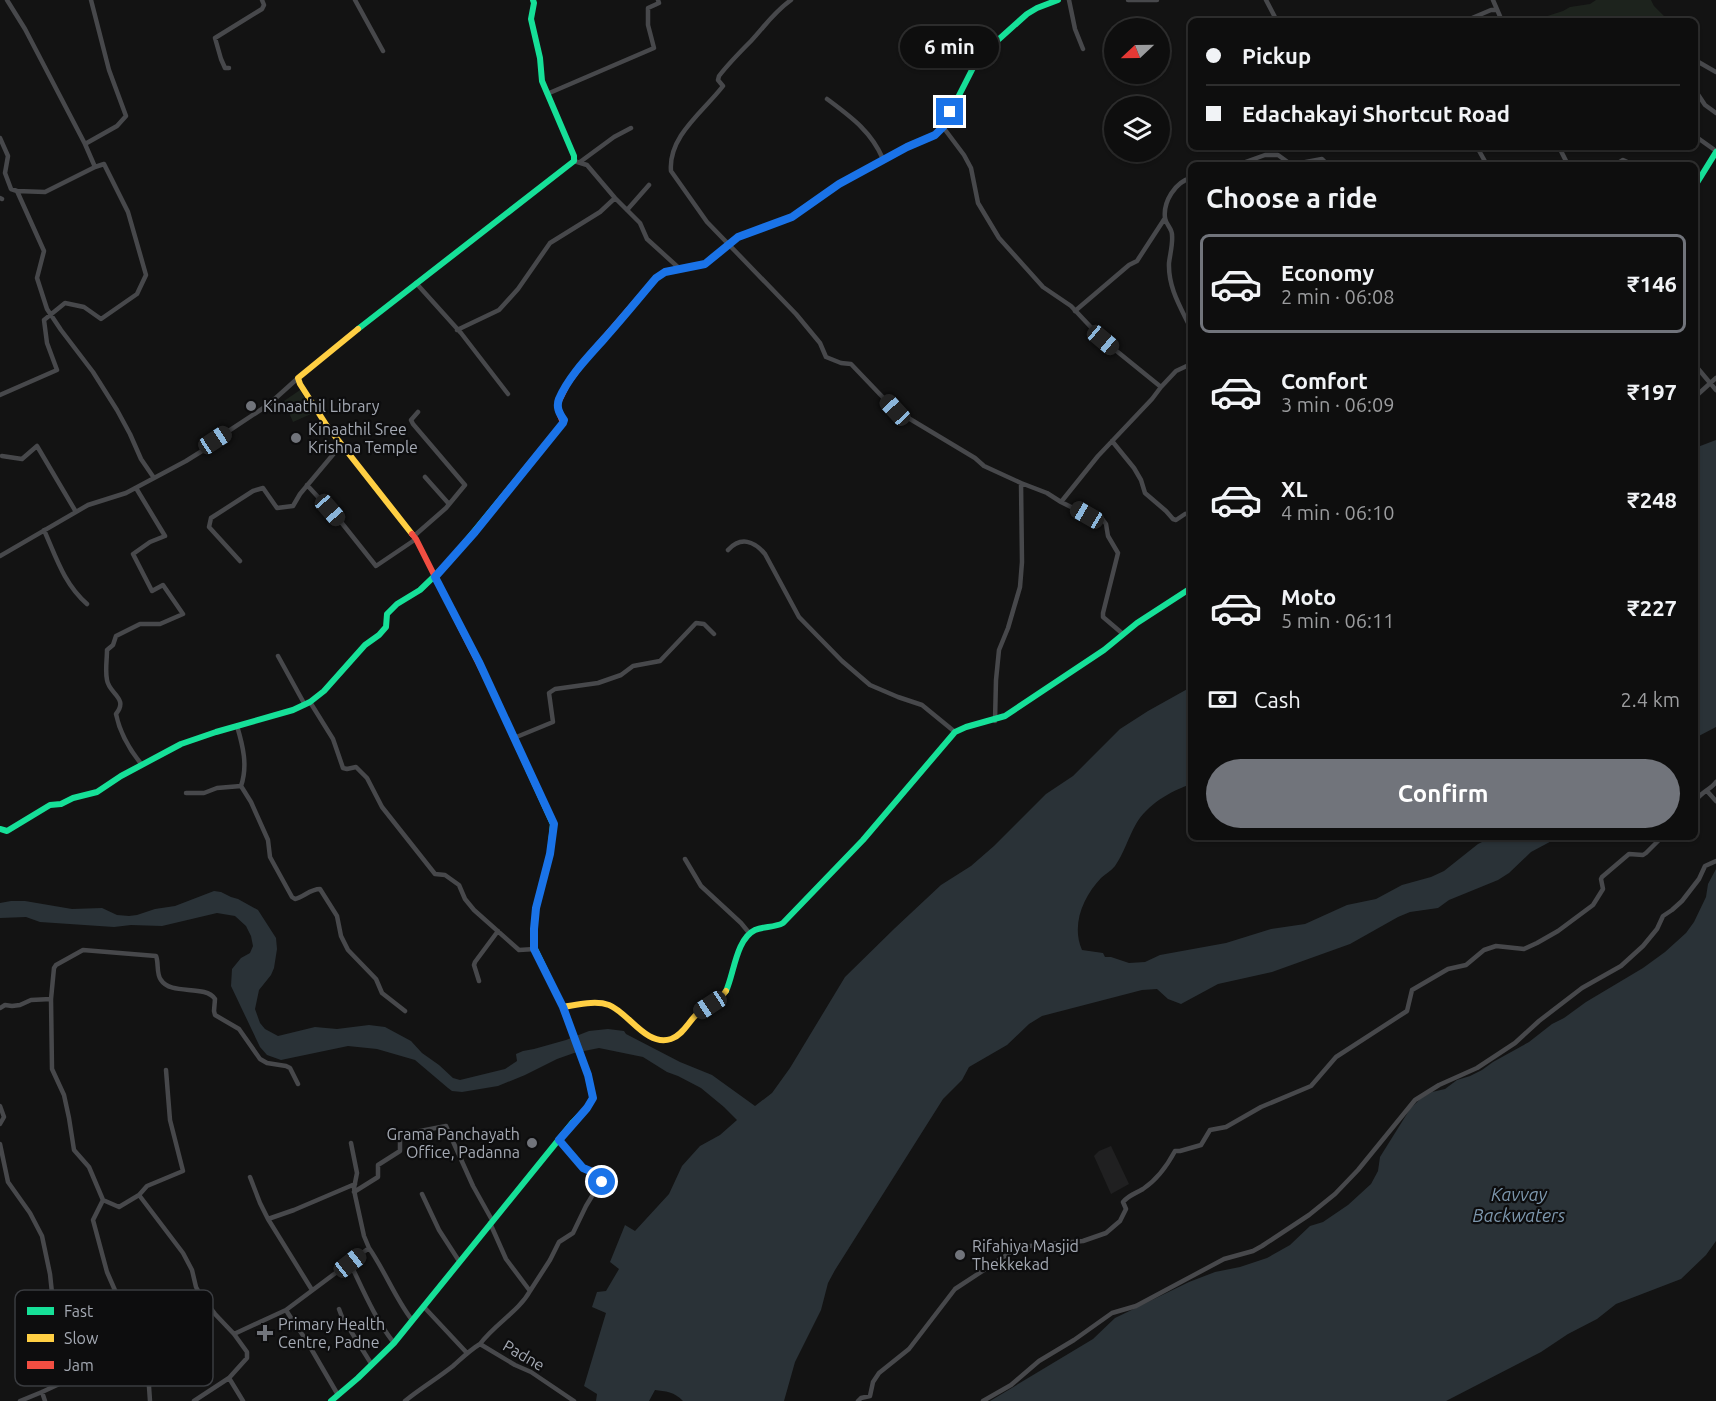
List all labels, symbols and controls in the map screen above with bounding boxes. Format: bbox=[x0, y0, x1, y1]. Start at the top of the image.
north arrow bbox=[1104, 18, 1170, 84]
map controls bbox=[1104, 18, 1170, 162]
callout: 6 min bbox=[900, 25, 1000, 67]
text: 6 min bbox=[924, 35, 975, 58]
text: Pickup bbox=[1242, 43, 1311, 68]
button: layers bbox=[1104, 96, 1170, 162]
route end bbox=[936, 98, 963, 125]
text: Edachakayi Shortcut Road bbox=[1242, 101, 1510, 126]
text: Choose a ride bbox=[1206, 183, 1378, 213]
icon: car bbox=[1209, 257, 1263, 311]
text: Economy bbox=[1281, 260, 1374, 285]
text: ₹146 bbox=[1627, 271, 1677, 296]
text: 2 min · 06:08 bbox=[1281, 285, 1395, 308]
car bbox=[1083, 322, 1123, 358]
icon: car bbox=[1209, 365, 1263, 419]
text: Comfort bbox=[1281, 368, 1368, 393]
text: ₹197 bbox=[1627, 379, 1677, 404]
car bbox=[876, 391, 914, 429]
text: 3 min · 06:09 bbox=[1281, 393, 1395, 416]
place label: Kinaathil Library bbox=[263, 397, 380, 415]
marker: Kinaathil Library bbox=[244, 399, 258, 413]
place label: Kinaathil Sree Krishna Temple bbox=[308, 420, 418, 456]
car bbox=[195, 423, 235, 457]
marker: Kinaathil Sree Krishna Temple bbox=[289, 431, 303, 445]
icon: car bbox=[1209, 473, 1263, 527]
text: XL bbox=[1281, 476, 1308, 501]
text: ₹248 bbox=[1627, 487, 1677, 512]
car bbox=[311, 491, 349, 529]
car bbox=[1067, 498, 1107, 532]
text: 4 min · 06:10 bbox=[1281, 501, 1395, 524]
icon: car bbox=[1209, 581, 1263, 635]
text: Moto bbox=[1281, 584, 1336, 609]
text: ₹227 bbox=[1627, 595, 1677, 620]
text: 5 min · 06:11 bbox=[1281, 609, 1395, 632]
icon: cash bbox=[1206, 683, 1239, 716]
text: Cash bbox=[1254, 687, 1301, 712]
text: 2.4 km bbox=[1621, 688, 1680, 711]
button: Confirm bbox=[1206, 759, 1680, 828]
car bbox=[690, 988, 730, 1022]
place label: Grama Panchayath Office, Padanna bbox=[387, 1125, 520, 1161]
marker: Grama Panchayath Office, Padanna bbox=[525, 1136, 539, 1150]
route start bbox=[588, 1168, 615, 1195]
water label: Kavvay Backwaters bbox=[1473, 1184, 1566, 1225]
place label: Rifahiya Masjid Thekkekad bbox=[972, 1237, 1079, 1273]
car bbox=[330, 1245, 370, 1281]
marker: Rifahiya Masjid Thekkekad bbox=[953, 1248, 967, 1262]
legend bbox=[15, 1290, 213, 1386]
text: Fast bbox=[64, 1302, 94, 1320]
place label: Primary Health Centre, Padne bbox=[278, 1315, 385, 1351]
marker: Primary Health Centre, Padne bbox=[256, 1324, 274, 1342]
text: Slow bbox=[64, 1329, 99, 1347]
street label: Padne bbox=[500, 1336, 548, 1374]
text: Jam bbox=[64, 1356, 94, 1374]

